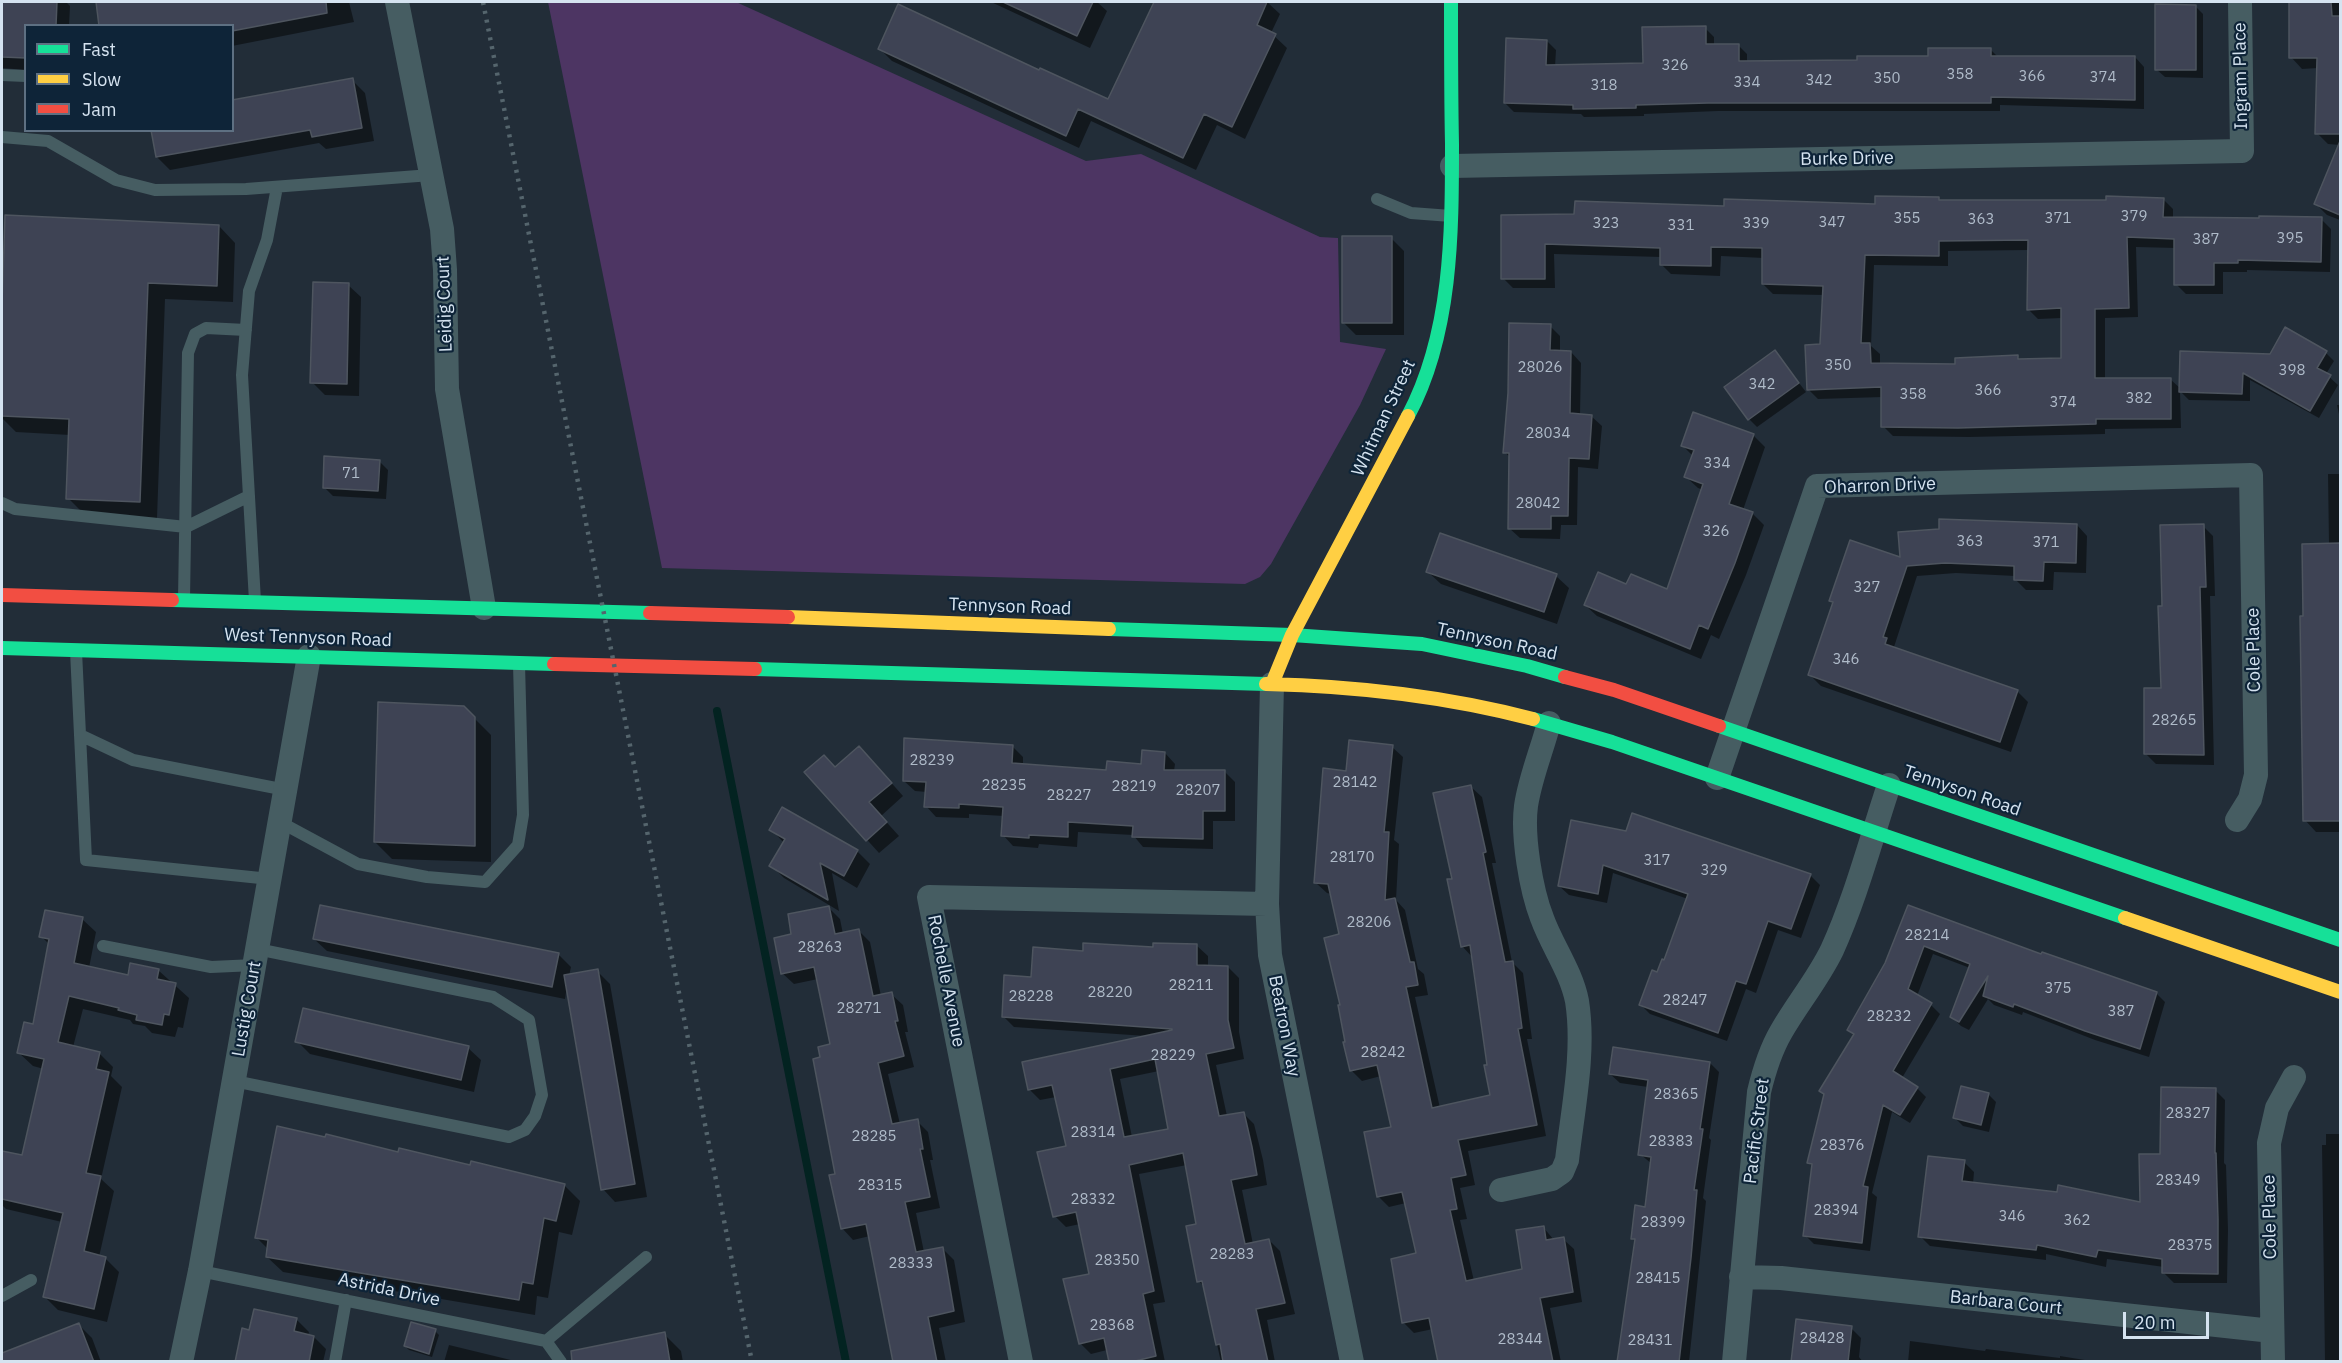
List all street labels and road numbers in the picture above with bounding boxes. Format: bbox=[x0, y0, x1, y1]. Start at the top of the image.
street label: Ingram Place bbox=[2229, 22, 2253, 130]
street label: Burke Drive bbox=[1800, 147, 1894, 171]
street label: Leidig Court bbox=[433, 255, 457, 353]
street label: Whitman Street bbox=[1348, 356, 1420, 480]
street label: Oharron Drive bbox=[1824, 473, 1936, 499]
street label: Tennyson Road bbox=[948, 594, 1072, 620]
street label: Cole Place bbox=[2242, 608, 2266, 692]
street label: Tennyson Road bbox=[1435, 619, 1559, 665]
street label: West Tennyson Road bbox=[224, 624, 392, 652]
street label: Tennyson Road bbox=[1900, 761, 2024, 821]
street label: Rochelle Avenue bbox=[923, 913, 969, 1049]
street label: Lustig Court bbox=[228, 959, 266, 1059]
street label: Beatron Way bbox=[1264, 973, 1304, 1079]
street label: Pacific Street bbox=[1740, 1077, 1774, 1185]
street label: Cole Place bbox=[2258, 1175, 2282, 1259]
street label: Astrida Drive bbox=[336, 1269, 442, 1311]
street label: Barbara Court bbox=[1949, 1286, 2063, 1320]

